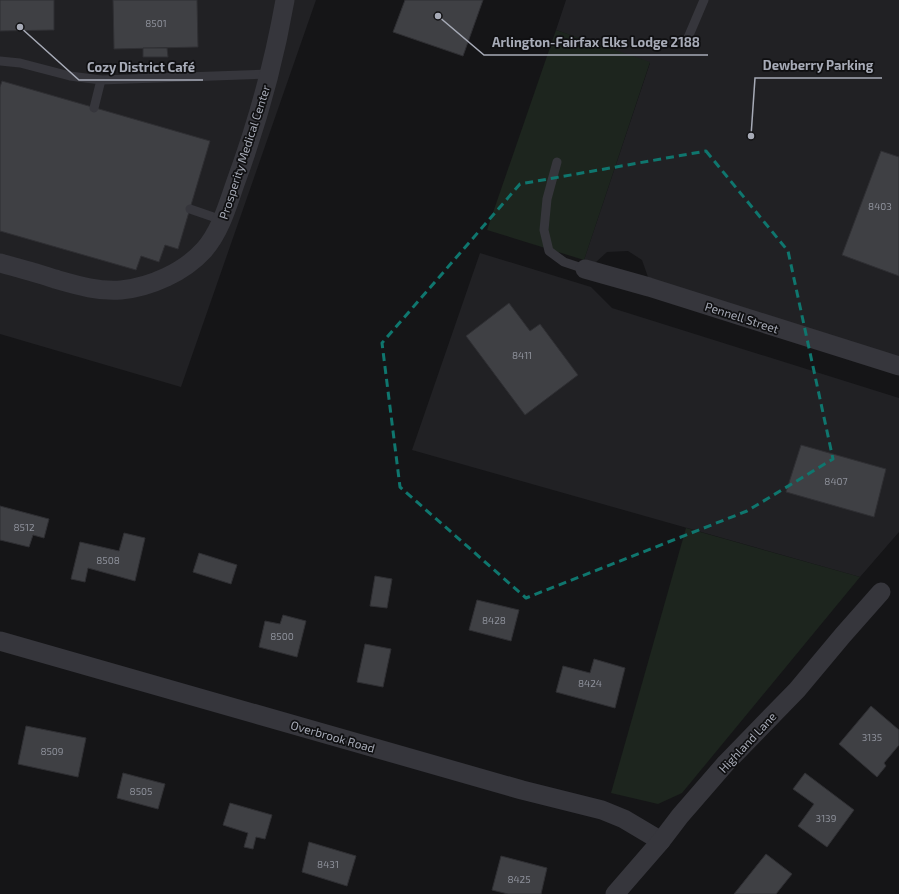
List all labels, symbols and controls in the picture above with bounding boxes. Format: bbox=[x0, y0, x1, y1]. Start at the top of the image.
house number: 8501 bbox=[145, 17, 167, 29]
callout: Arlington-Fairfax Elks Lodge 2188 bbox=[484, 30, 708, 55]
text: Arlington-Fairfax Elks Lodge 2188 bbox=[492, 34, 700, 50]
callout: Dewberry Parking bbox=[755, 53, 882, 78]
callout: Cozy District Café bbox=[79, 55, 203, 80]
text: Dewberry Parking bbox=[763, 57, 874, 73]
text: Cozy District Café bbox=[87, 59, 195, 75]
street label: Prosperity Medical Center bbox=[216, 83, 272, 221]
house number: 8403 bbox=[868, 200, 892, 212]
street label: Pennell Street bbox=[703, 298, 781, 336]
house number: 8411 bbox=[512, 349, 532, 361]
house number: 8407 bbox=[824, 475, 848, 487]
house number: 8512 bbox=[13, 521, 35, 533]
house number: 8508 bbox=[96, 554, 120, 566]
house number: 8428 bbox=[482, 614, 506, 626]
house number: 8500 bbox=[270, 630, 294, 642]
house number: 8424 bbox=[578, 677, 602, 689]
street label: Highland Lane bbox=[715, 709, 779, 775]
street label: Overbrook Road bbox=[289, 717, 377, 755]
house number: 3135 bbox=[862, 731, 882, 743]
house number: 8509 bbox=[40, 745, 64, 757]
house number: 8505 bbox=[130, 785, 152, 797]
house number: 3139 bbox=[816, 812, 837, 824]
house number: 8431 bbox=[317, 858, 339, 870]
house number: 8425 bbox=[507, 873, 531, 885]

